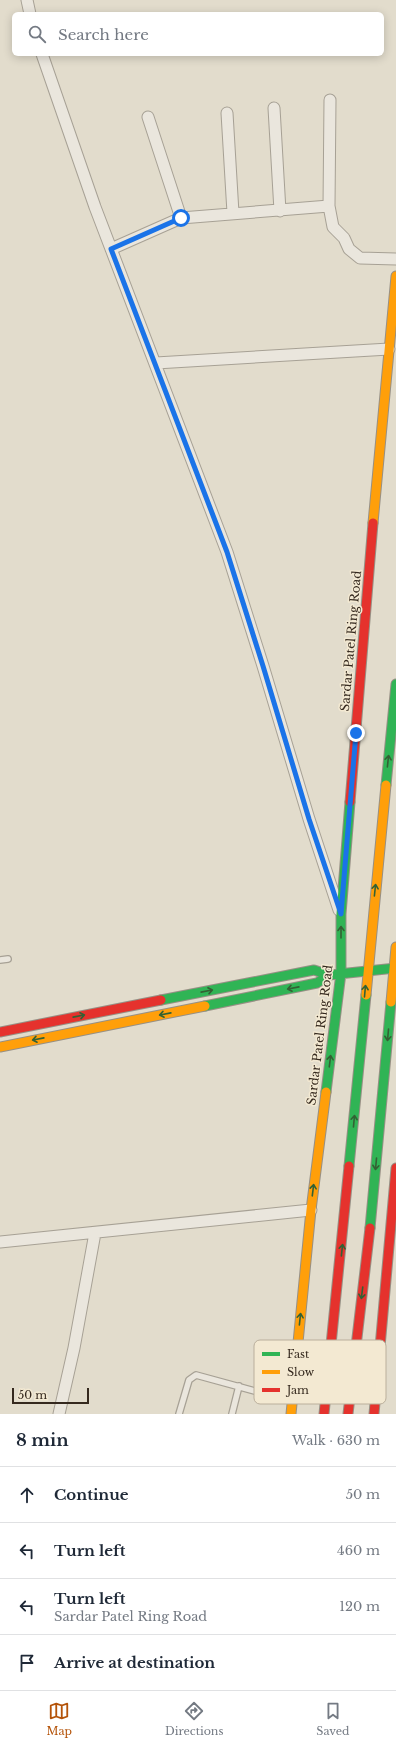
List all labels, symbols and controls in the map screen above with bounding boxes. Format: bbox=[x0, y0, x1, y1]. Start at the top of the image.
search box bbox=[12, 12, 384, 56]
icon: search bbox=[26, 23, 48, 45]
text: Search here bbox=[58, 25, 149, 44]
route start bbox=[172, 209, 190, 227]
street label: Sardar Patel Ring Road bbox=[337, 570, 364, 712]
route end bbox=[347, 724, 365, 742]
one-way arrow bbox=[385, 755, 392, 768]
one-way arrow bbox=[372, 884, 379, 897]
one-way arrow bbox=[337, 926, 345, 939]
street label: Sardar Patel Ring Road bbox=[303, 964, 336, 1106]
one-way arrow bbox=[287, 985, 300, 993]
one-way arrow bbox=[362, 985, 369, 998]
one-way arrow bbox=[200, 987, 213, 995]
one-way arrow bbox=[159, 1010, 172, 1018]
one-way arrow bbox=[73, 1011, 86, 1019]
one-way arrow bbox=[385, 1028, 392, 1041]
one-way arrow bbox=[32, 1036, 45, 1044]
one-way arrow bbox=[326, 1055, 334, 1068]
one-way arrow bbox=[350, 1114, 357, 1127]
one-way arrow bbox=[373, 1157, 380, 1170]
one-way arrow bbox=[309, 1184, 317, 1197]
one-way arrow bbox=[338, 1244, 346, 1257]
one-way arrow bbox=[359, 1286, 366, 1299]
one-way arrow bbox=[296, 1313, 304, 1326]
legend bbox=[254, 1340, 386, 1404]
text: Fast bbox=[287, 1347, 310, 1361]
text: Slow bbox=[287, 1365, 315, 1379]
text: Jam bbox=[285, 1383, 309, 1397]
scale bar bbox=[12, 1386, 89, 1405]
text: 50 m bbox=[18, 1388, 47, 1402]
text: 8 min bbox=[16, 1430, 69, 1451]
text: Walk · 630 m bbox=[292, 1432, 380, 1449]
icon: ahead bbox=[16, 1484, 38, 1506]
text: Continue bbox=[54, 1485, 129, 1504]
text: 50 m bbox=[346, 1486, 380, 1503]
icon: left bbox=[16, 1540, 38, 1562]
text: Turn left bbox=[54, 1541, 125, 1560]
text: 460 m bbox=[337, 1542, 380, 1559]
text: Turn left bbox=[54, 1589, 125, 1608]
icon: left bbox=[16, 1596, 38, 1618]
text: 120 m bbox=[339, 1598, 380, 1615]
text: Sardar Patel Ring Road bbox=[54, 1608, 207, 1625]
icon: arrive bbox=[16, 1652, 38, 1674]
text: Arrive at destination bbox=[54, 1653, 215, 1672]
tab: Map bbox=[46, 1700, 72, 1738]
tab: Directions bbox=[165, 1700, 223, 1738]
tab: Saved bbox=[316, 1700, 350, 1738]

